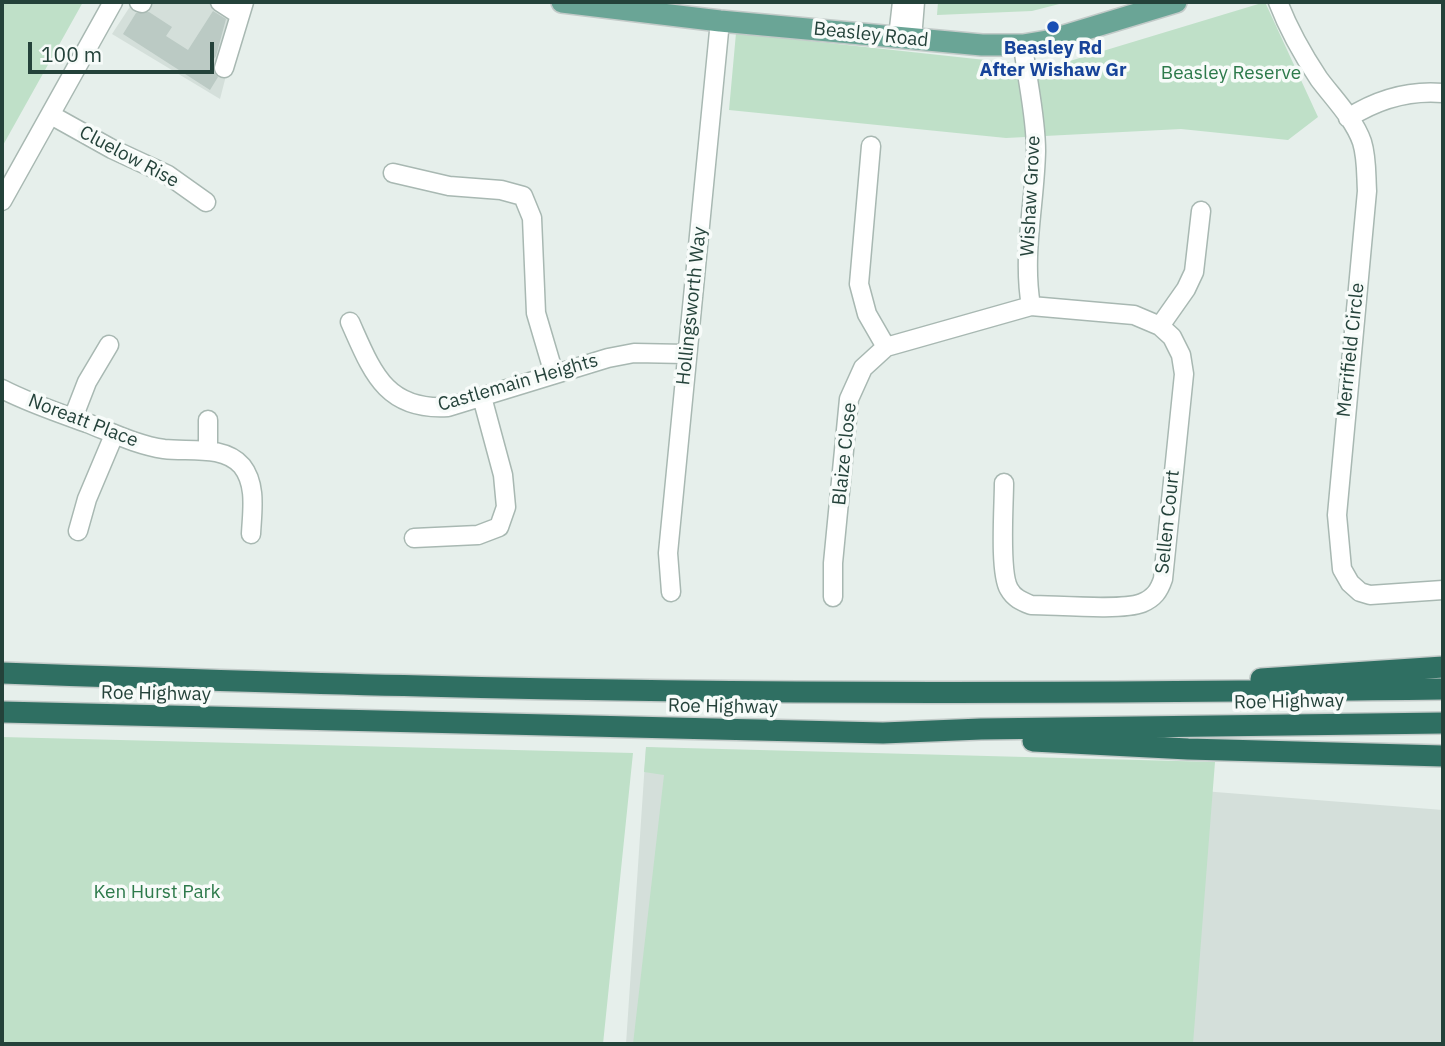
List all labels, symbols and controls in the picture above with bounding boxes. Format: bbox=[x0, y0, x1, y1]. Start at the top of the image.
street label: Beasley Road bbox=[812, 18, 930, 52]
marker: Beasley Rd After Wishaw Gr bbox=[1045, 19, 1061, 35]
scale bar bbox=[32, 28, 217, 72]
place label: Beasley Rd After Wishaw Gr bbox=[979, 38, 1127, 82]
text: 100 m bbox=[41, 40, 102, 68]
park label: Beasley Reserve bbox=[1161, 63, 1301, 85]
street label: Cluelow Rise bbox=[75, 121, 183, 193]
street label: Wishaw Grove bbox=[1016, 135, 1046, 257]
street label: Hollingsworth Way bbox=[672, 226, 712, 386]
street label: Merrifield Circle bbox=[1333, 282, 1369, 418]
street label: Castlemain Heights bbox=[435, 349, 601, 417]
street label: Noreatt Place bbox=[25, 390, 141, 452]
street label: Blaize Close bbox=[828, 401, 862, 507]
street label: Sellen Court bbox=[1151, 469, 1185, 575]
street label: Roe Highway bbox=[101, 682, 211, 706]
street label: Roe Highway bbox=[1234, 690, 1344, 714]
street label: Roe Highway bbox=[668, 695, 778, 719]
park label: Ken Hurst Park bbox=[93, 882, 221, 904]

